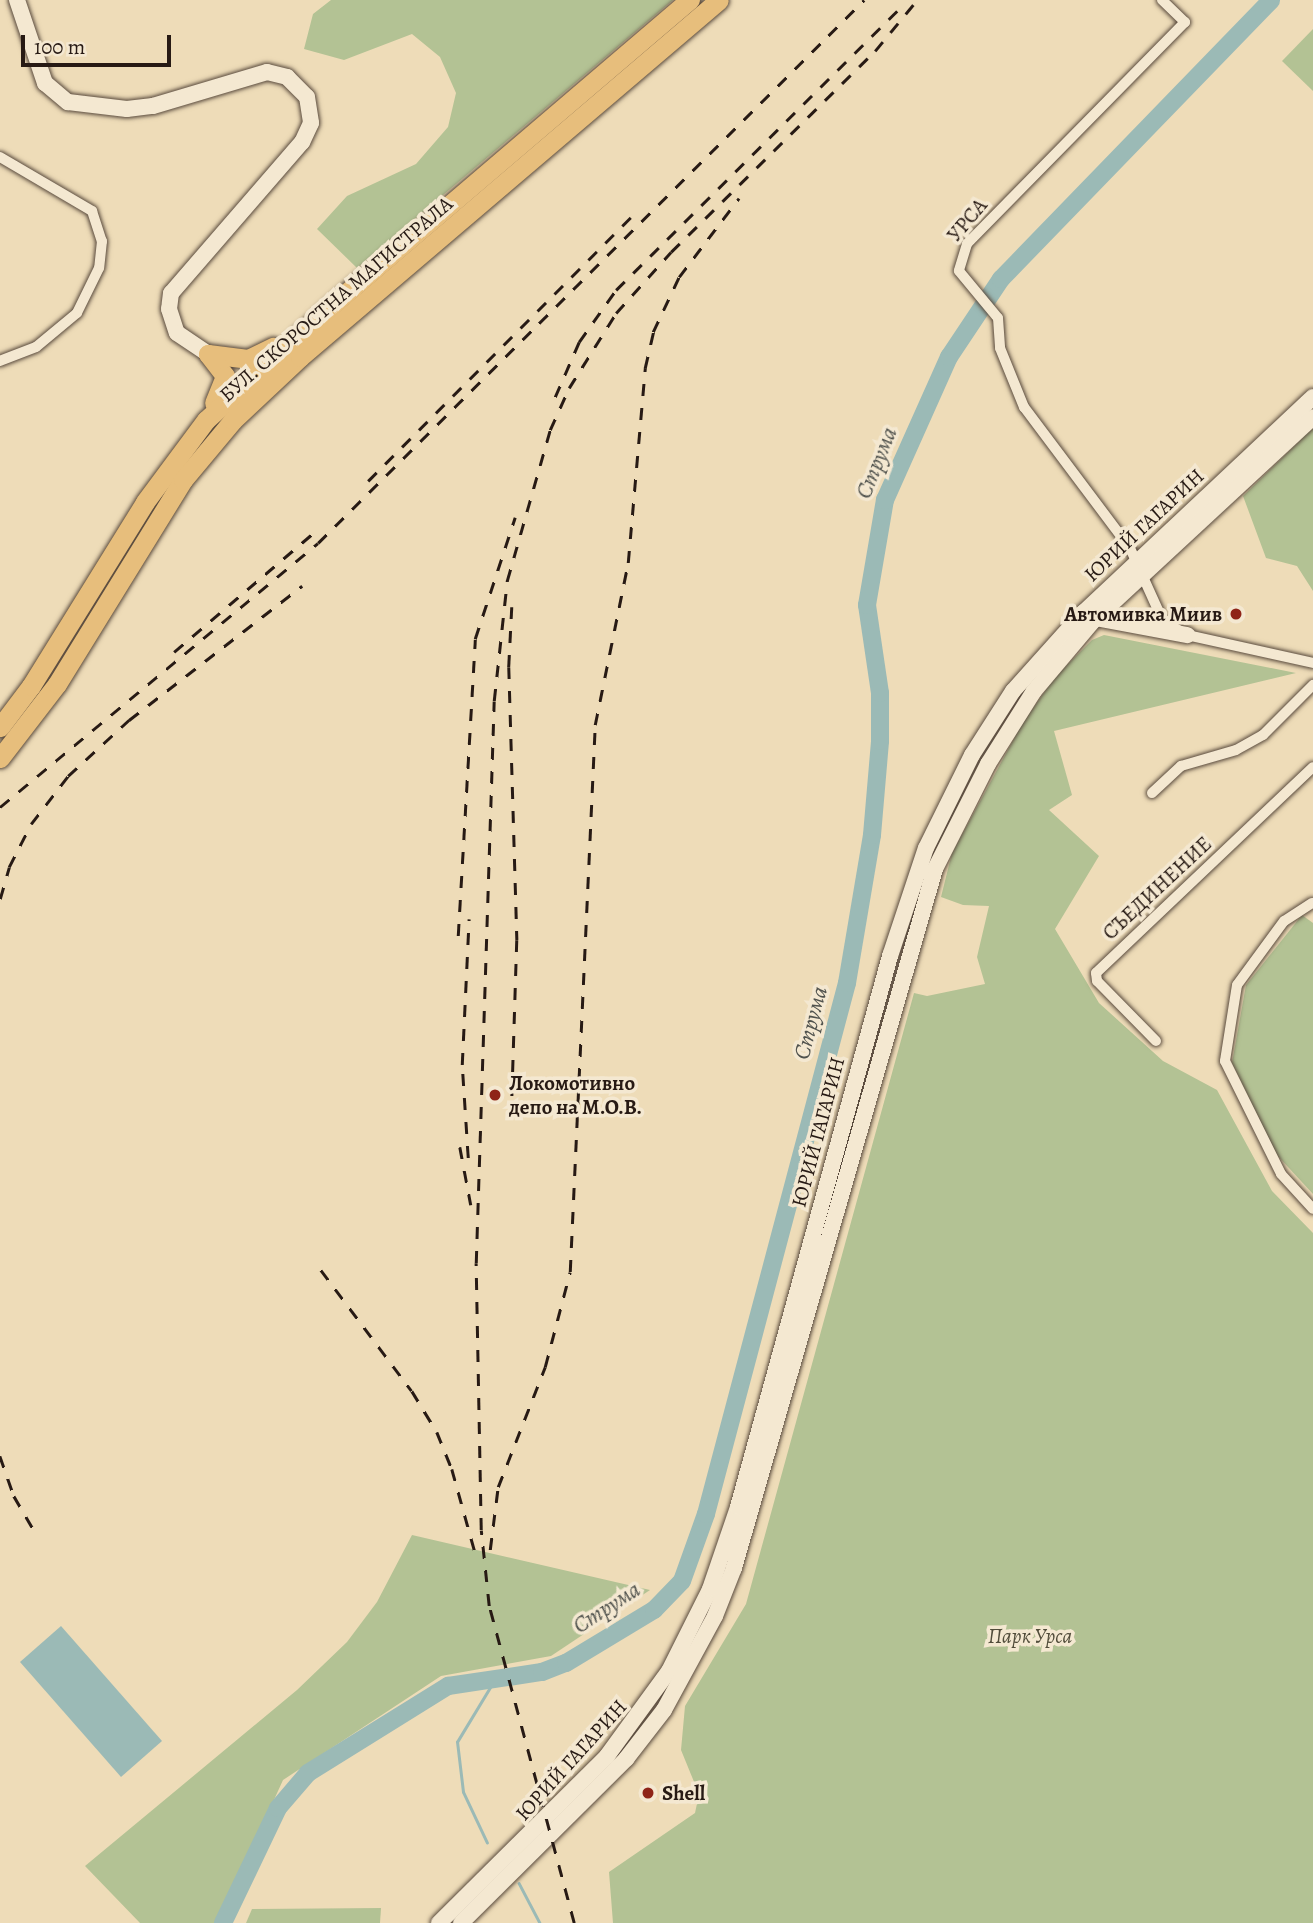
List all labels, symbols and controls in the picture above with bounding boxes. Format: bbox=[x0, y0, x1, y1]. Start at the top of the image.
scale bar bbox=[24, 21, 175, 65]
text: 100 m bbox=[34, 33, 85, 61]
street label: БУЛ. СКОРОСТНА МАГИСТРАЛА bbox=[214, 191, 458, 407]
street label: УРСА bbox=[942, 193, 992, 247]
water label: Струма bbox=[850, 423, 904, 503]
street label: ЮРИЙ ГАГАРИН bbox=[1079, 463, 1209, 587]
place label: Автомивка Миив bbox=[1064, 601, 1222, 627]
marker: Автомивка Миив bbox=[1228, 606, 1244, 622]
street label: СЪЕДИНЕНИЕ bbox=[1097, 831, 1217, 945]
water label: Струма bbox=[788, 983, 834, 1063]
street label: ЮРИЙ ГАГАРИН bbox=[786, 1054, 850, 1210]
place label: Локомотивно депо на М.О.В. bbox=[509, 1070, 642, 1120]
marker: Локомотивно депо на М.О.В. bbox=[487, 1087, 503, 1103]
water label: Струма bbox=[568, 1576, 646, 1640]
park label: Парк Урса bbox=[988, 1623, 1072, 1649]
street label: ЮРИЙ ГАГАРИН bbox=[510, 1694, 632, 1826]
place label: Shell bbox=[662, 1780, 705, 1806]
marker: Shell bbox=[640, 1785, 656, 1801]

